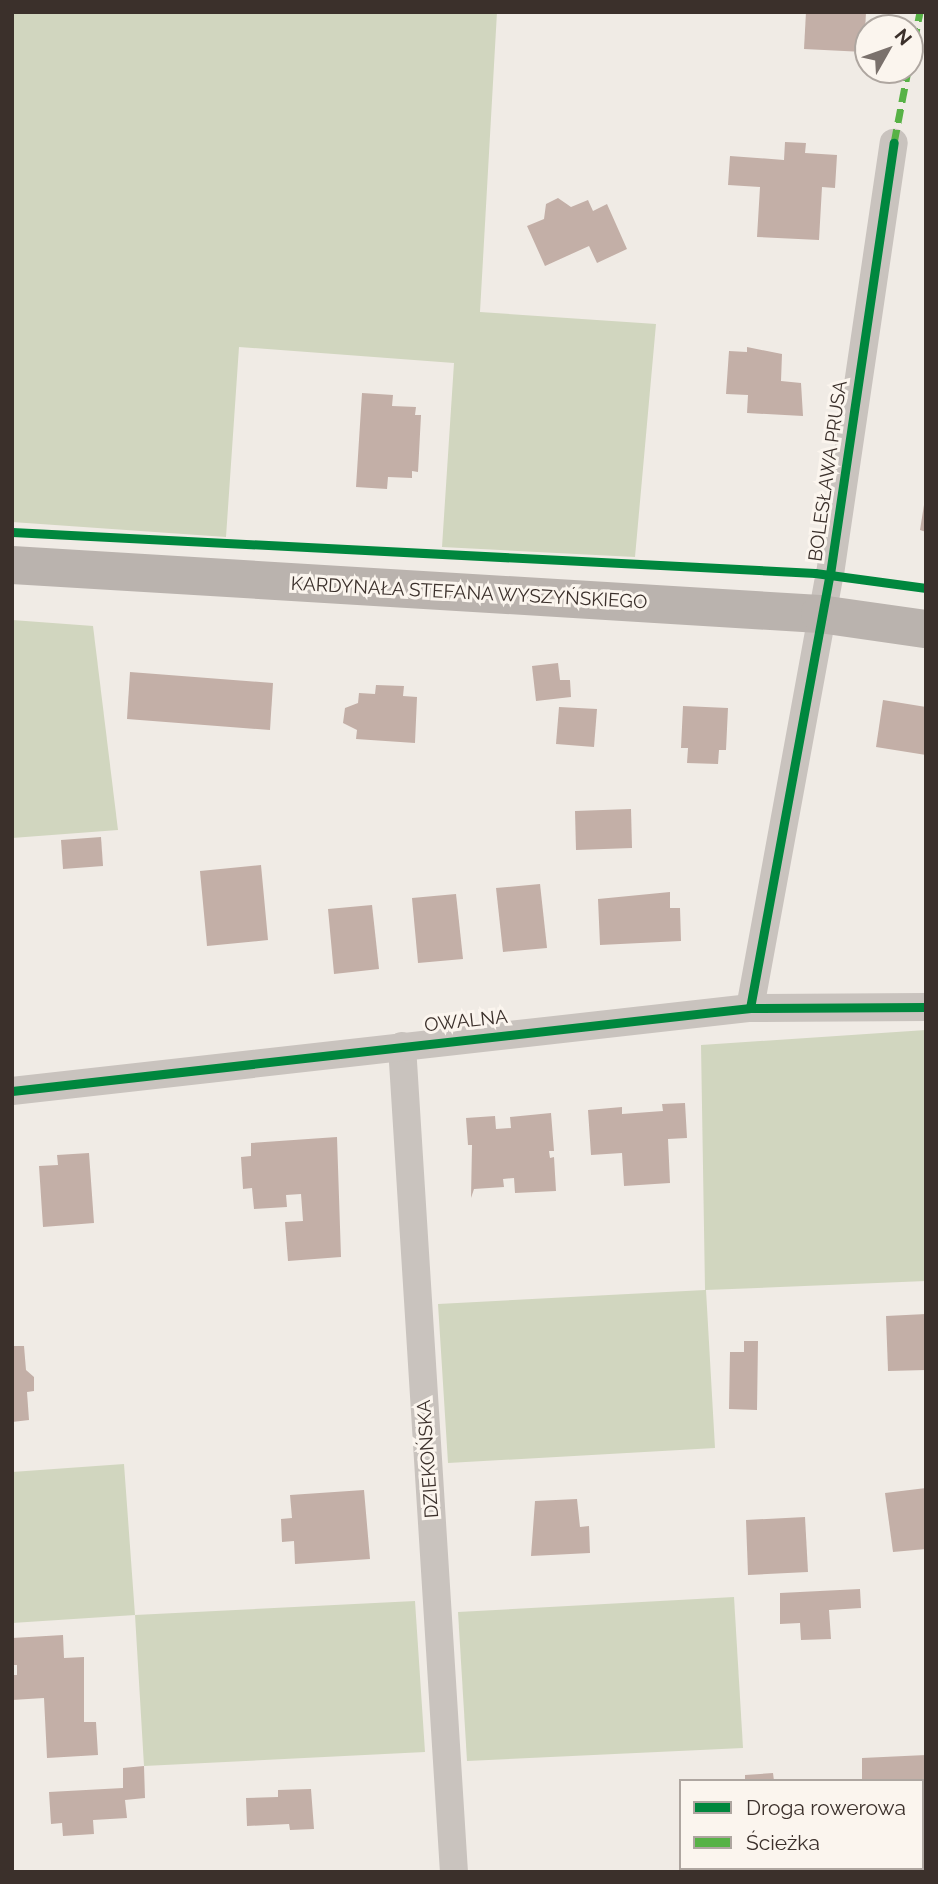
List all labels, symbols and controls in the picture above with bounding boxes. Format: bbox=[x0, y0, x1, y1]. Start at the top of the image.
north arrow bbox=[854, 14, 924, 84]
text: N bbox=[890, 24, 917, 49]
street label: BOLESŁAWA PRUSA bbox=[804, 379, 852, 563]
street label: KARDYNAŁA STEFANA WYSZYŃSKIEGO bbox=[289, 572, 649, 614]
street label: OWALNA bbox=[423, 1005, 509, 1037]
street label: DZIEKOŃSKA bbox=[412, 1399, 444, 1519]
legend bbox=[679, 1779, 924, 1870]
text: Droga rowerowa bbox=[746, 1795, 906, 1820]
text: Ścieżka bbox=[746, 1830, 820, 1855]

